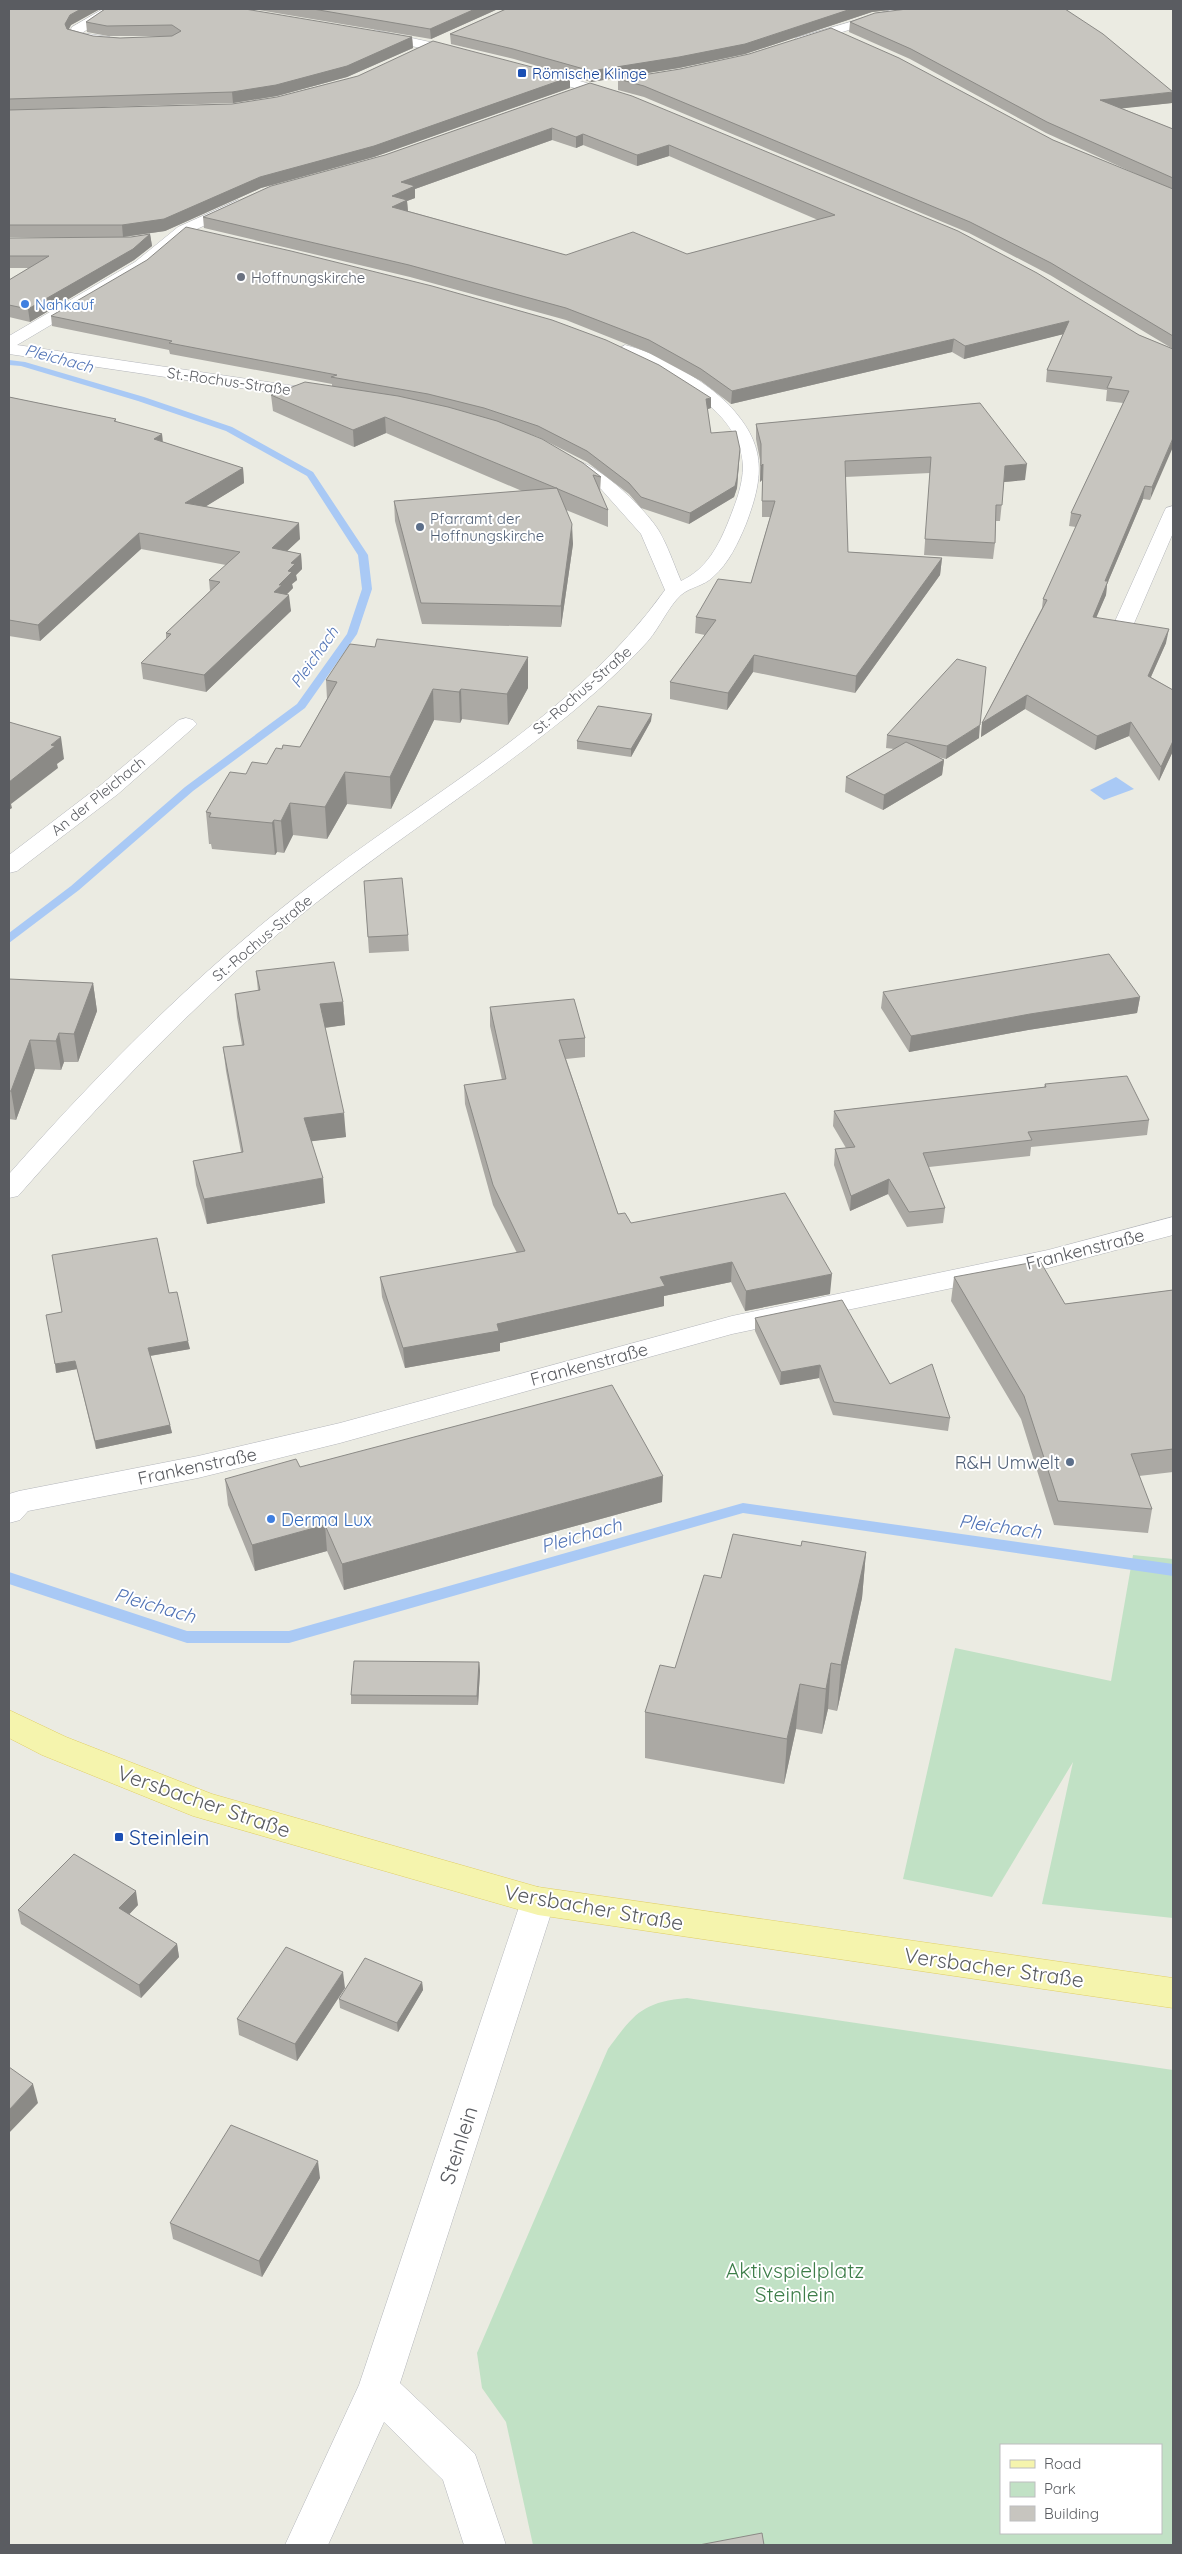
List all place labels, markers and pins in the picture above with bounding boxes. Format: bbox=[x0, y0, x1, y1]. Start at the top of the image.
place label: Römische Klinge bbox=[532, 64, 647, 83]
marker: Römische Klinge bbox=[516, 67, 528, 79]
place label: Hoffnungskirche bbox=[251, 268, 365, 287]
marker: Hoffnungskirche bbox=[235, 271, 247, 283]
place label: Nahkauf bbox=[35, 295, 95, 314]
marker: Nahkauf bbox=[19, 298, 31, 310]
place label: Pfarramt der Hoffnungskirche bbox=[430, 509, 544, 545]
marker: Pfarramt der Hoffnungskirche bbox=[414, 521, 426, 533]
place label: R&H Umwelt bbox=[955, 1451, 1060, 1474]
marker: R&H Umwelt bbox=[1064, 1456, 1076, 1468]
place label: Derma Lux bbox=[281, 1508, 372, 1531]
marker: Derma Lux bbox=[265, 1513, 277, 1525]
place label: Steinlein bbox=[129, 1824, 209, 1850]
marker: Steinlein bbox=[113, 1831, 125, 1843]

